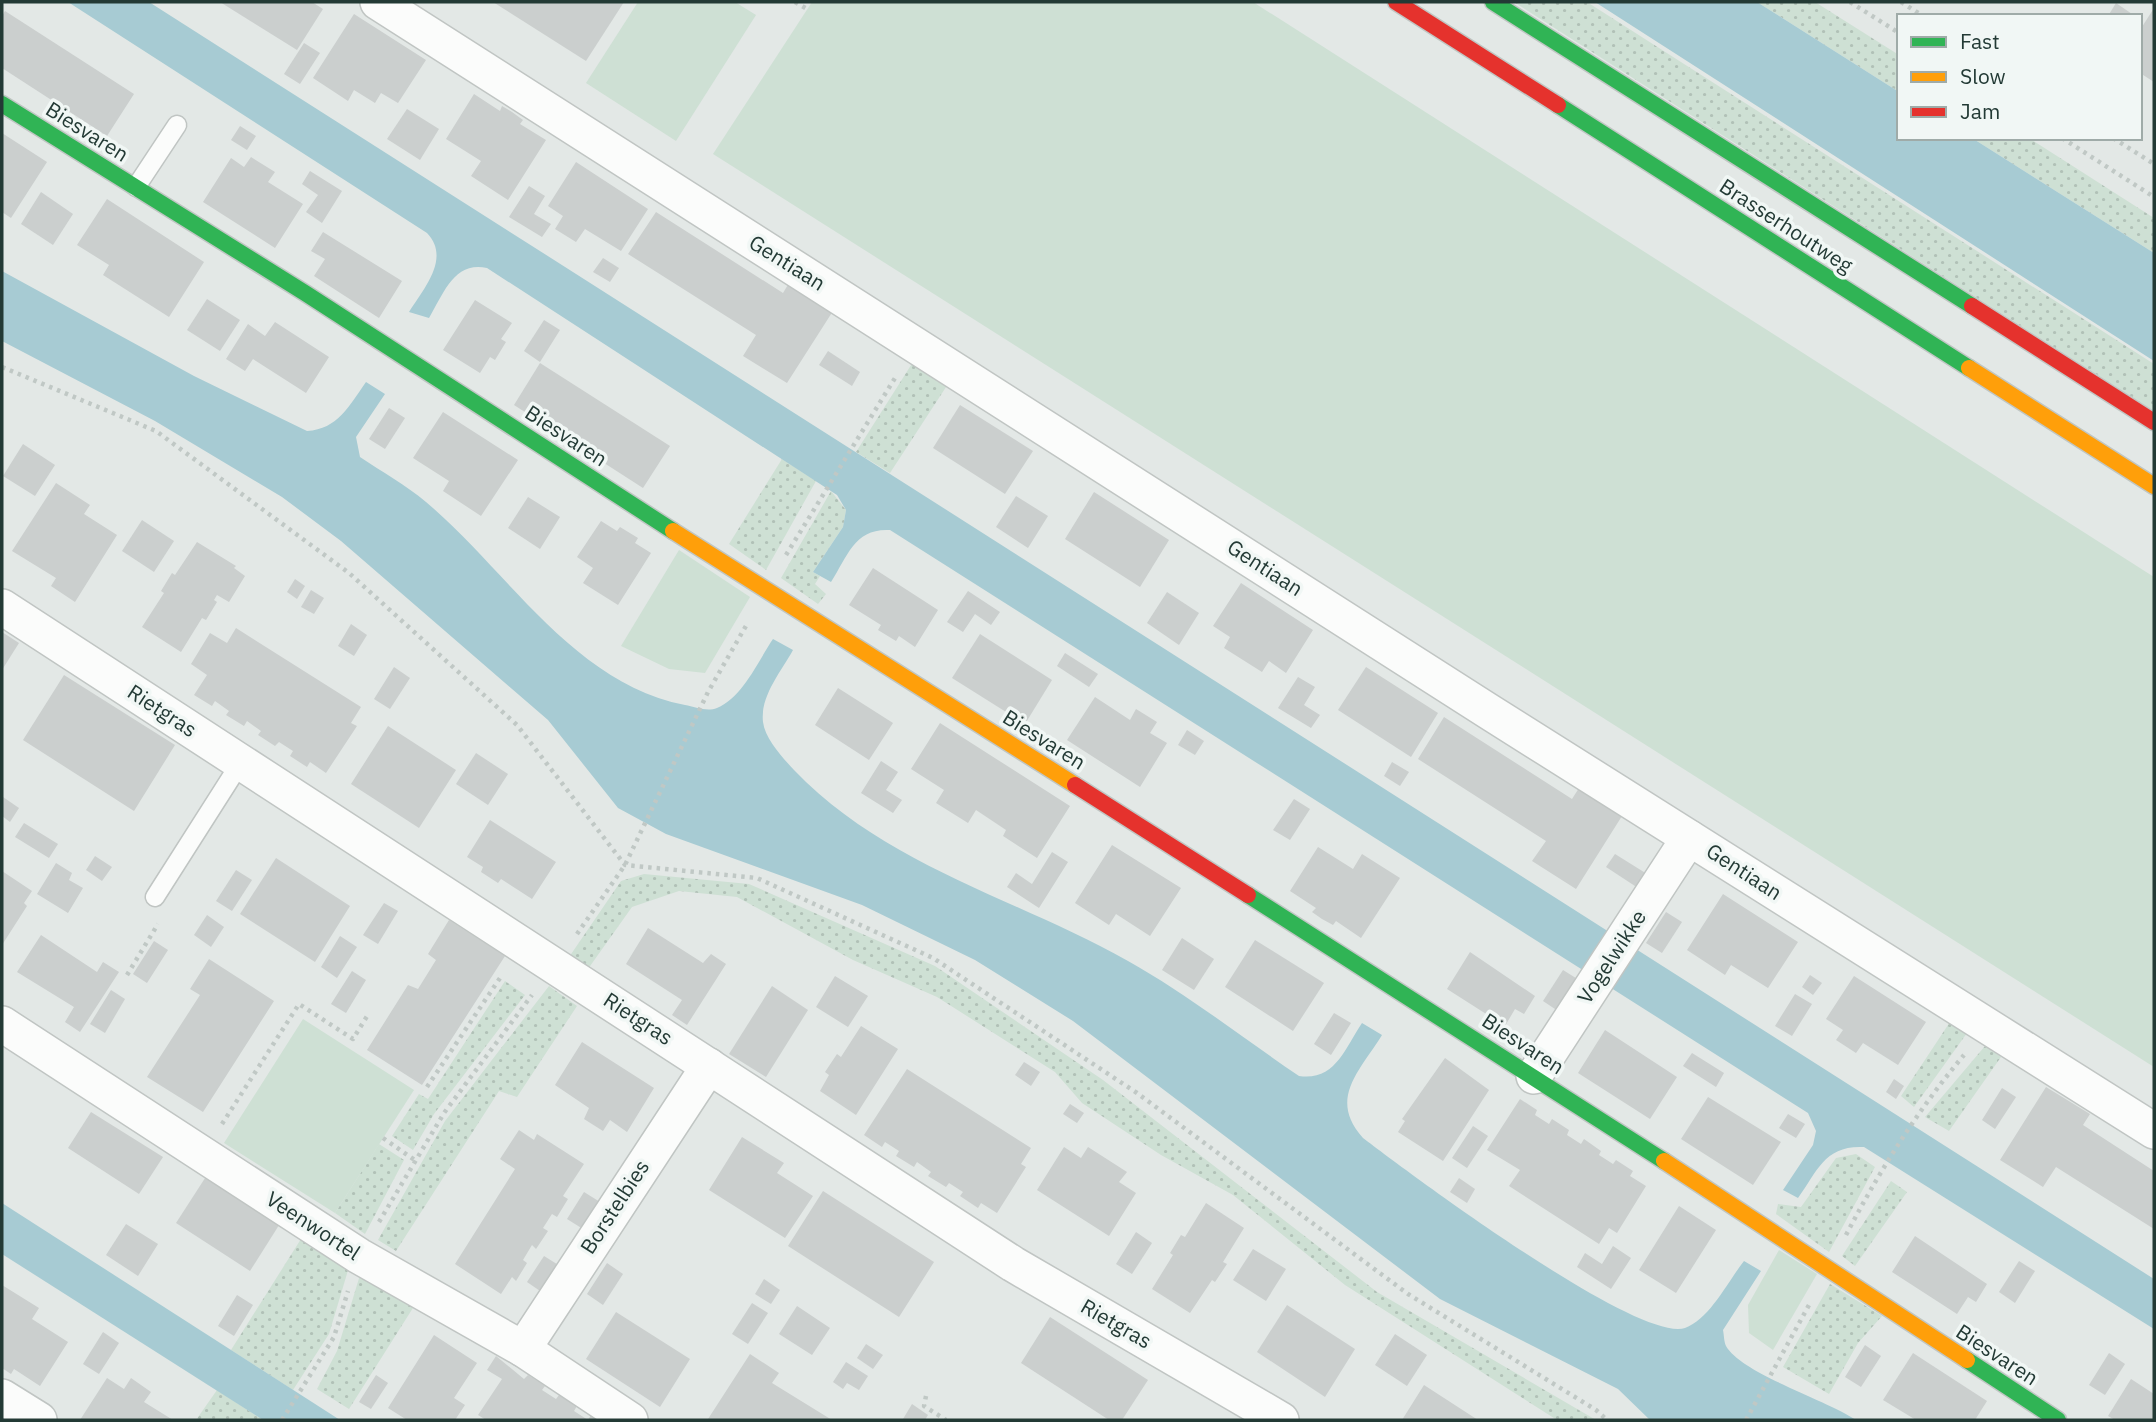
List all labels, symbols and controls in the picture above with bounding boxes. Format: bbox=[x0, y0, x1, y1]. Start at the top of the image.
legend bbox=[1897, 14, 2142, 140]
text: Fast bbox=[1960, 27, 2000, 55]
text: Slow bbox=[1960, 62, 2006, 90]
street label: Biesvaren bbox=[41, 95, 134, 168]
text: Jam bbox=[1960, 97, 2000, 125]
street label: Brasserhoutweg bbox=[1714, 172, 1859, 279]
street label: Gentiaan bbox=[744, 228, 831, 297]
street label: Biesvaren bbox=[520, 398, 613, 472]
street label: Gentiaan bbox=[1222, 532, 1309, 602]
street label: Rietgras bbox=[122, 677, 203, 743]
street label: Biesvaren bbox=[998, 703, 1091, 776]
street label: Gentiaan bbox=[1701, 836, 1788, 906]
street label: Vogelwikke bbox=[1570, 904, 1652, 1009]
street label: Rietgras bbox=[598, 985, 679, 1051]
street label: Biesvaren bbox=[1477, 1006, 1570, 1080]
street label: Borstelbies bbox=[573, 1154, 655, 1259]
street label: Veenwortel bbox=[261, 1184, 366, 1266]
street label: Rietgras bbox=[1076, 1292, 1157, 1355]
street label: Biesvaren bbox=[1951, 1317, 2044, 1391]

